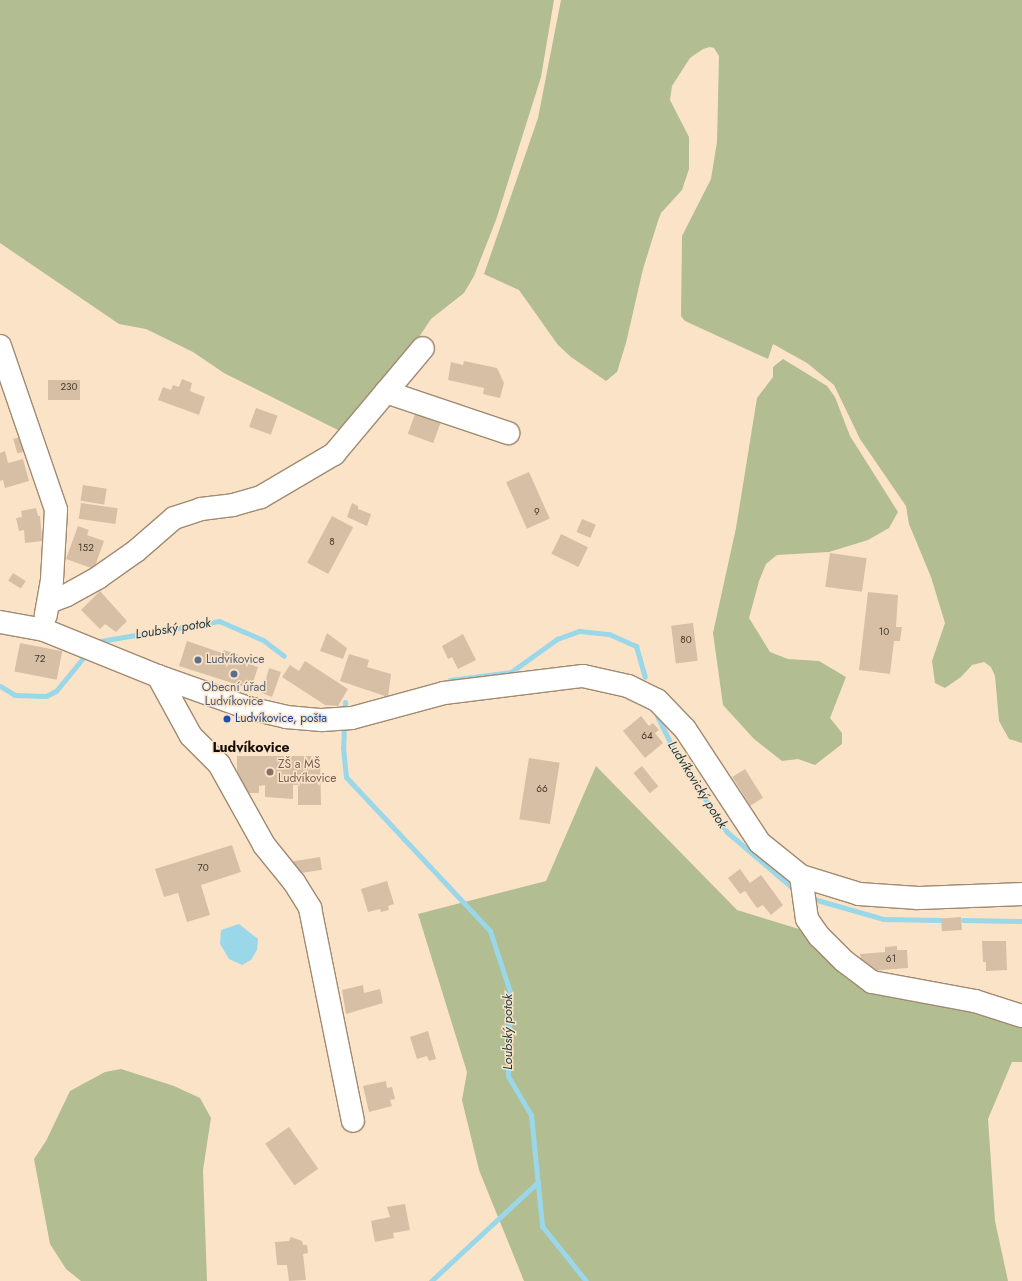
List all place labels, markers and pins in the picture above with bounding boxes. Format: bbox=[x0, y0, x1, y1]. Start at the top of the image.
place label: Ludvíkovice bbox=[206, 653, 264, 667]
marker: Ludvíkovice bbox=[193, 655, 203, 665]
marker: Obecní úřad Ludvíkovice bbox=[229, 669, 239, 679]
place label: Obecní úřad Ludvíkovice bbox=[202, 681, 266, 709]
place label: Ludvíkovice, pošta bbox=[235, 712, 327, 726]
marker: Ludvíkovice, pošta bbox=[222, 714, 232, 724]
place label: ZŠ a MŠ Ludvíkovice bbox=[278, 758, 336, 786]
marker: ZŠ a MŠ Ludvíkovice bbox=[265, 767, 275, 777]

